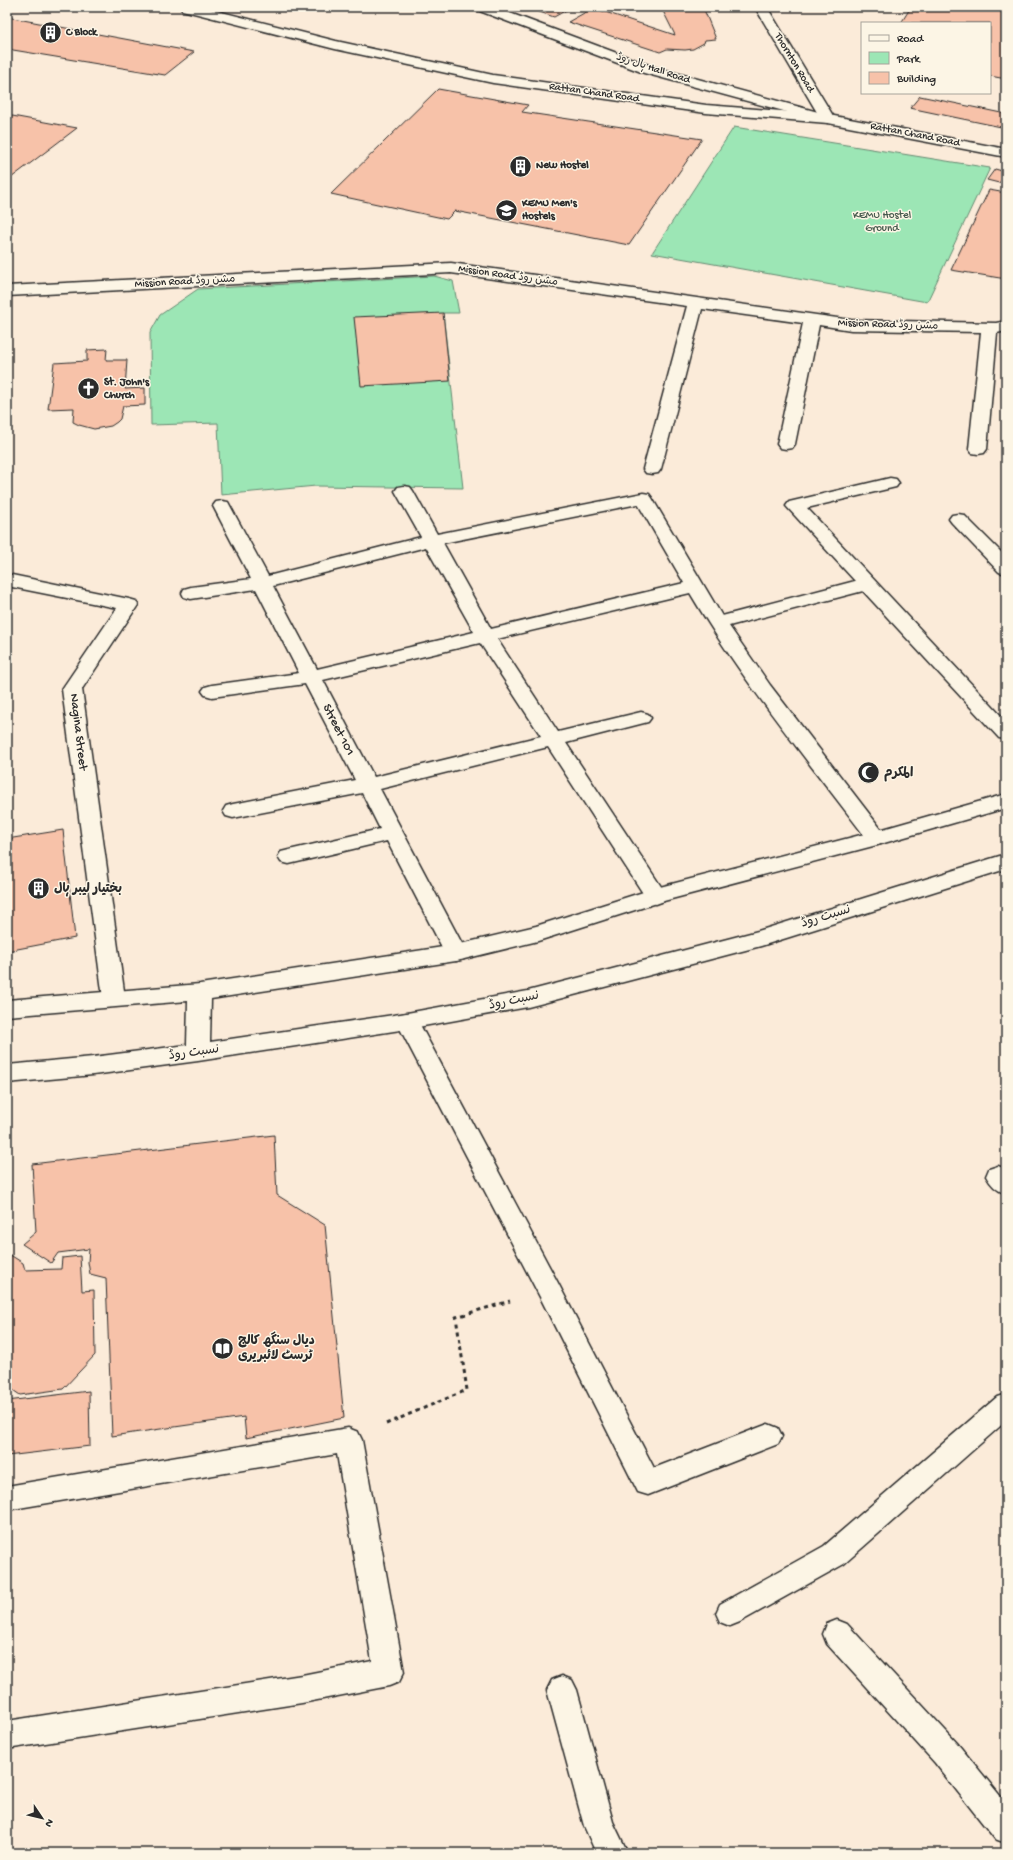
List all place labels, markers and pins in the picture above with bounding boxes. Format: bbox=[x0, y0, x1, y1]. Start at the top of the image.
building icon: C Block bbox=[37, 20, 63, 46]
place label: C Block bbox=[65, 27, 99, 39]
building icon: New Hostel bbox=[508, 153, 534, 179]
place label: New Hostel bbox=[536, 159, 589, 172]
school or university icon: KEMU Men's Hostels bbox=[493, 197, 519, 223]
place label: KEMU Men's Hostels bbox=[521, 198, 578, 223]
church icon: St. John's Church bbox=[75, 376, 101, 402]
place label: St. John's Church bbox=[103, 376, 150, 402]
mosque icon: المکرم bbox=[856, 760, 882, 786]
place label: المکرم bbox=[884, 766, 913, 782]
building icon: بختیار لیبر ہال bbox=[25, 876, 51, 902]
place label: بختیار لیبر ہال bbox=[54, 882, 122, 897]
place label: دیال سنگھ کالج ٹرسٹ لائبریری bbox=[238, 1331, 315, 1364]
library icon: دیال سنگھ کالج ٹرسٹ لائبریری bbox=[210, 1335, 236, 1361]

